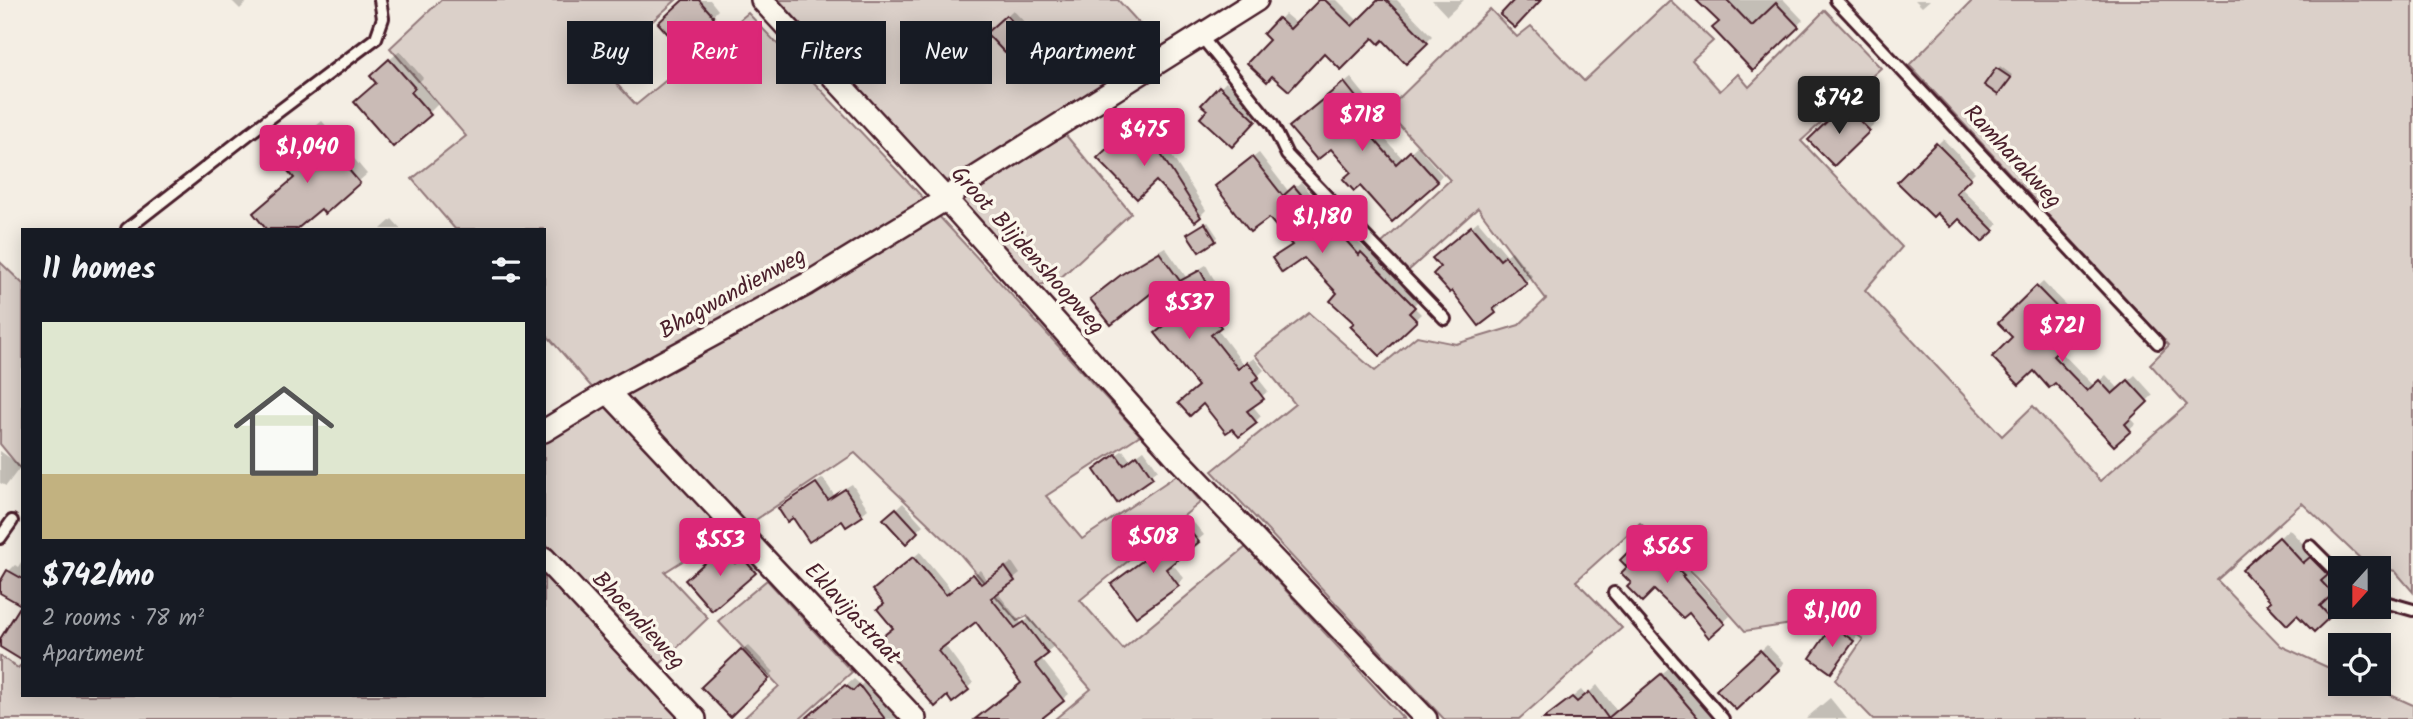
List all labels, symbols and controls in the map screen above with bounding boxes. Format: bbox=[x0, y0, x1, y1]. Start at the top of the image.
chip: Buy bbox=[567, 21, 653, 84]
chip: Rent bbox=[667, 21, 762, 84]
chip: Filters bbox=[776, 21, 886, 84]
chip: New bbox=[900, 21, 992, 84]
chip: Apartment bbox=[1006, 21, 1160, 84]
pin: $742 bbox=[1798, 76, 1880, 136]
text: $742 bbox=[1814, 81, 1864, 117]
pin: $718 bbox=[1321, 94, 1403, 153]
street label: Ramharakweg bbox=[1954, 97, 2070, 217]
text: $718 bbox=[1340, 98, 1385, 134]
pin: $475 bbox=[1103, 108, 1185, 168]
text: $475 bbox=[1120, 113, 1168, 149]
pin: $1,040 bbox=[250, 125, 364, 185]
text: $1,040 bbox=[276, 130, 338, 166]
street label: Groot Blijdenshoopweg bbox=[941, 158, 1113, 344]
pin: $1,180 bbox=[1265, 196, 1379, 255]
text: $1,180 bbox=[1293, 200, 1351, 236]
street label: Bhagwandienweg bbox=[653, 239, 813, 349]
text: 11 homes bbox=[42, 246, 155, 294]
icon: filters bbox=[487, 251, 525, 289]
pin: $537 bbox=[1148, 282, 1230, 341]
text: $537 bbox=[1165, 286, 1213, 322]
pin: $721 bbox=[2021, 304, 2103, 364]
text: $721 bbox=[2040, 309, 2084, 345]
icon: home bbox=[221, 368, 347, 494]
pin: $508 bbox=[1112, 516, 1194, 575]
pin: $553 bbox=[679, 518, 761, 578]
text: $508 bbox=[1128, 520, 1178, 556]
text: $553 bbox=[695, 523, 745, 559]
pin: $565 bbox=[1626, 526, 1708, 585]
text: $565 bbox=[1642, 530, 1692, 566]
text: $742/mo bbox=[42, 553, 154, 601]
street label: Eklavijastraat bbox=[795, 554, 910, 674]
north arrow bbox=[2328, 556, 2390, 620]
map controls bbox=[2328, 556, 2391, 696]
street label: Bhoendieweg bbox=[583, 563, 693, 679]
pin: $1,100 bbox=[1775, 590, 1889, 649]
text: $1,100 bbox=[1803, 594, 1861, 630]
text: 2 rooms · 78 m² bbox=[42, 601, 204, 637]
button: locate bbox=[2328, 633, 2391, 696]
text: Apartment bbox=[42, 637, 144, 673]

